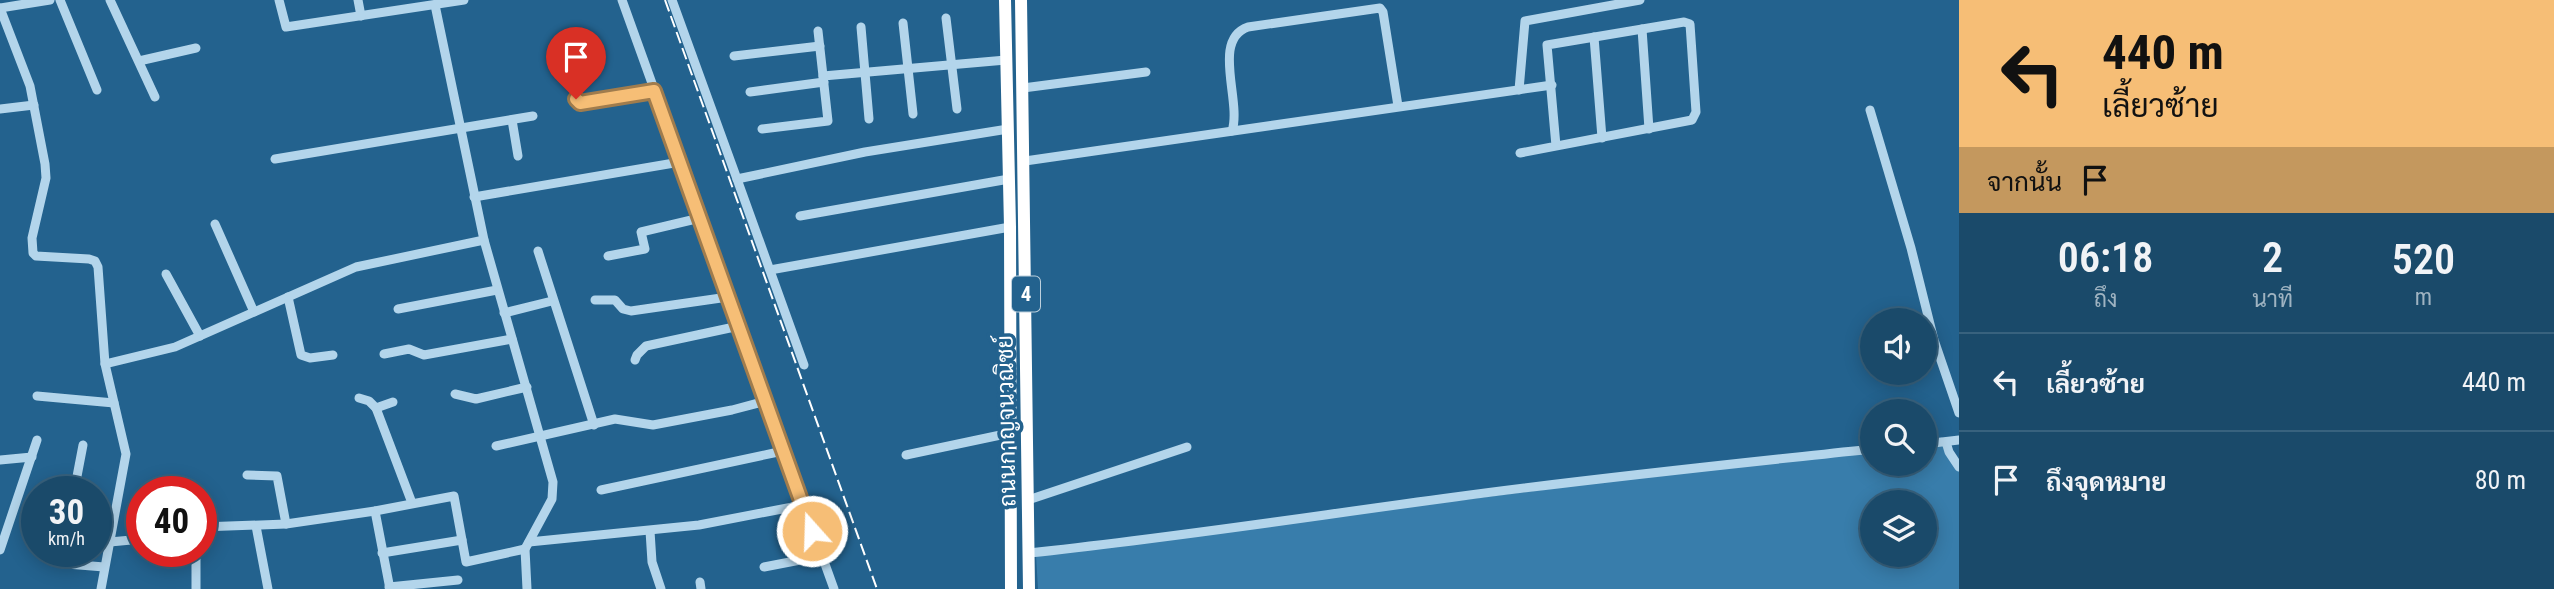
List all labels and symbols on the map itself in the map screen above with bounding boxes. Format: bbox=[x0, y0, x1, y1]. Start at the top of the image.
pin bbox=[546, 27, 606, 99]
road number: 4 bbox=[1012, 276, 1040, 312]
street label: ถนนกาญจนวณิชย์ bbox=[989, 335, 1021, 507]
speed limit sign: 40 bbox=[126, 476, 217, 567]
position arrow bbox=[775, 494, 849, 568]

